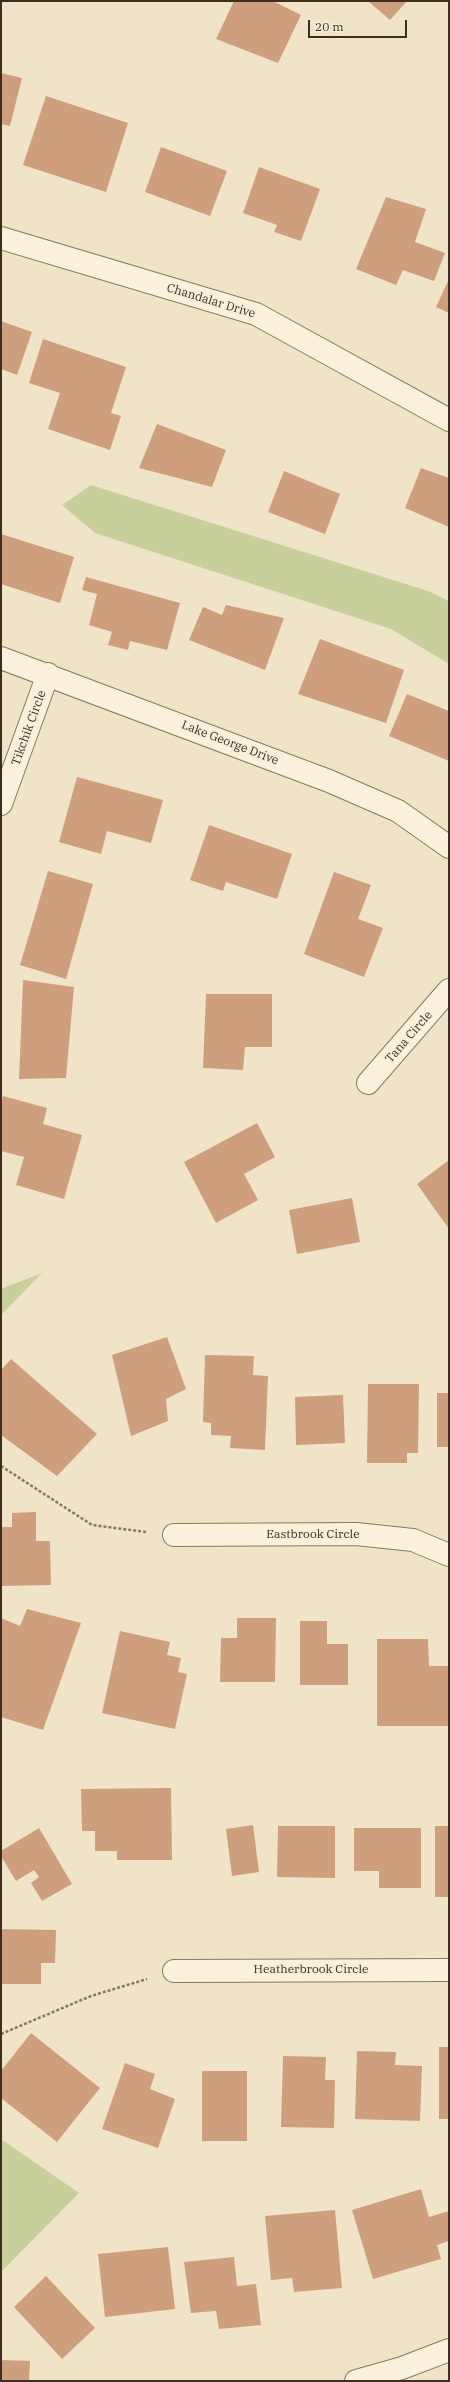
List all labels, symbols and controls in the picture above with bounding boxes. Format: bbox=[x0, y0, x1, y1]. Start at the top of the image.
scale bar bbox=[310, 12, 409, 38]
text: 20 m bbox=[315, 19, 344, 34]
street label: Chandalar Drive bbox=[165, 281, 257, 321]
street label: Tikchik Circle bbox=[9, 689, 49, 767]
street label: Lake George Drive bbox=[179, 718, 281, 768]
street label: Tana Circle bbox=[383, 1008, 435, 1066]
street label: Eastbrook Circle bbox=[266, 1528, 360, 1542]
street label: Heatherbrook Circle bbox=[254, 1963, 368, 1977]

